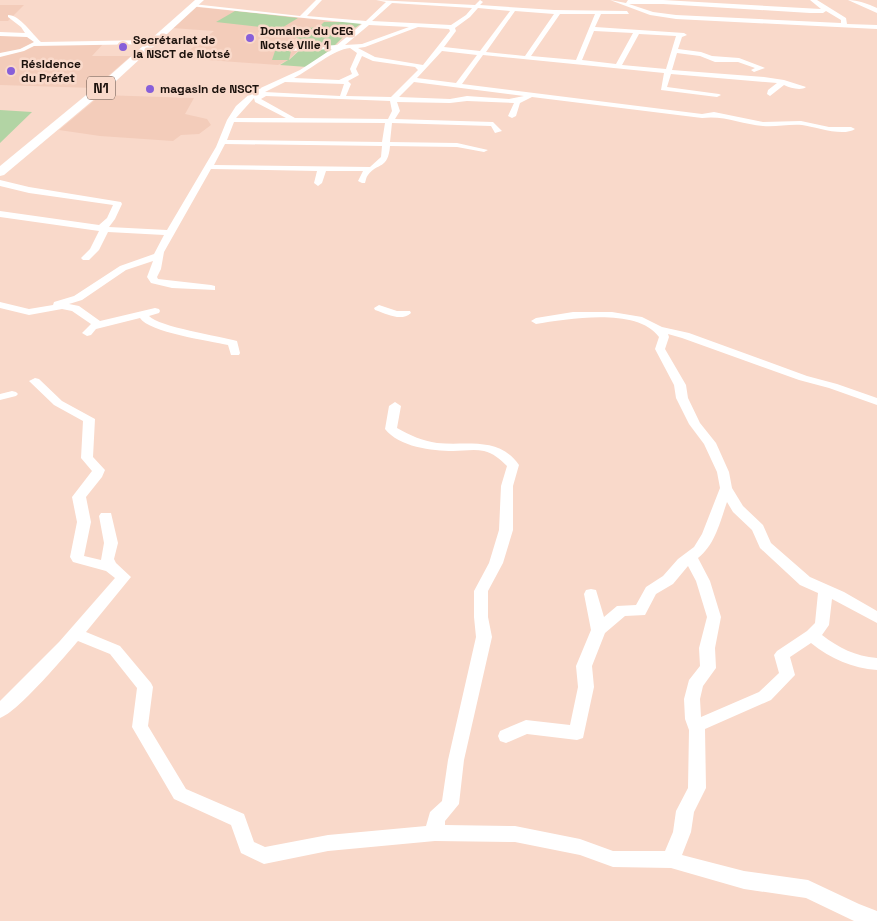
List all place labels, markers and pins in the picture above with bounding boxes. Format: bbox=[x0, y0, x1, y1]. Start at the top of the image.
place label: Domaine du CEG Notsé Ville 1 bbox=[260, 23, 354, 53]
place label: Secrétariat de la NSCT de Notsé bbox=[133, 32, 230, 62]
marker: Domaine du CEG Notsé Ville 1 bbox=[244, 32, 256, 44]
marker: Secrétariat de la NSCT de Notsé bbox=[117, 41, 129, 53]
place label: Résidence du Préfet bbox=[21, 56, 81, 86]
marker: Résidence du Préfet bbox=[5, 65, 17, 77]
place label: magasin de NSCT bbox=[160, 81, 259, 97]
marker: magasin de NSCT bbox=[144, 83, 156, 95]

